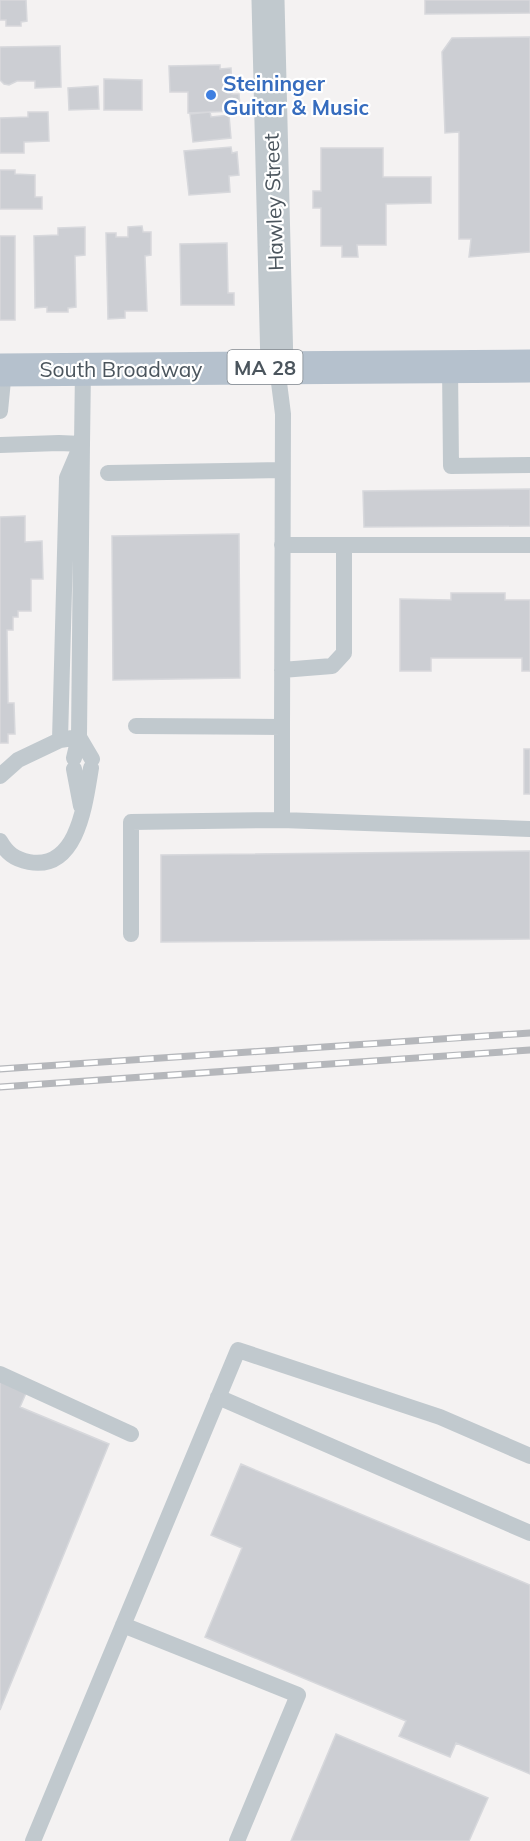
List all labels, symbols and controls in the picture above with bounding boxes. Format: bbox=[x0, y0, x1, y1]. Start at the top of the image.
place label: Steininger Guitar & Music bbox=[223, 70, 369, 120]
marker: Steininger Guitar & Music bbox=[204, 88, 218, 102]
street label: Hawley Street bbox=[258, 133, 288, 271]
road number: MA 28 bbox=[228, 350, 302, 384]
street label: South Broadway bbox=[40, 356, 202, 382]

